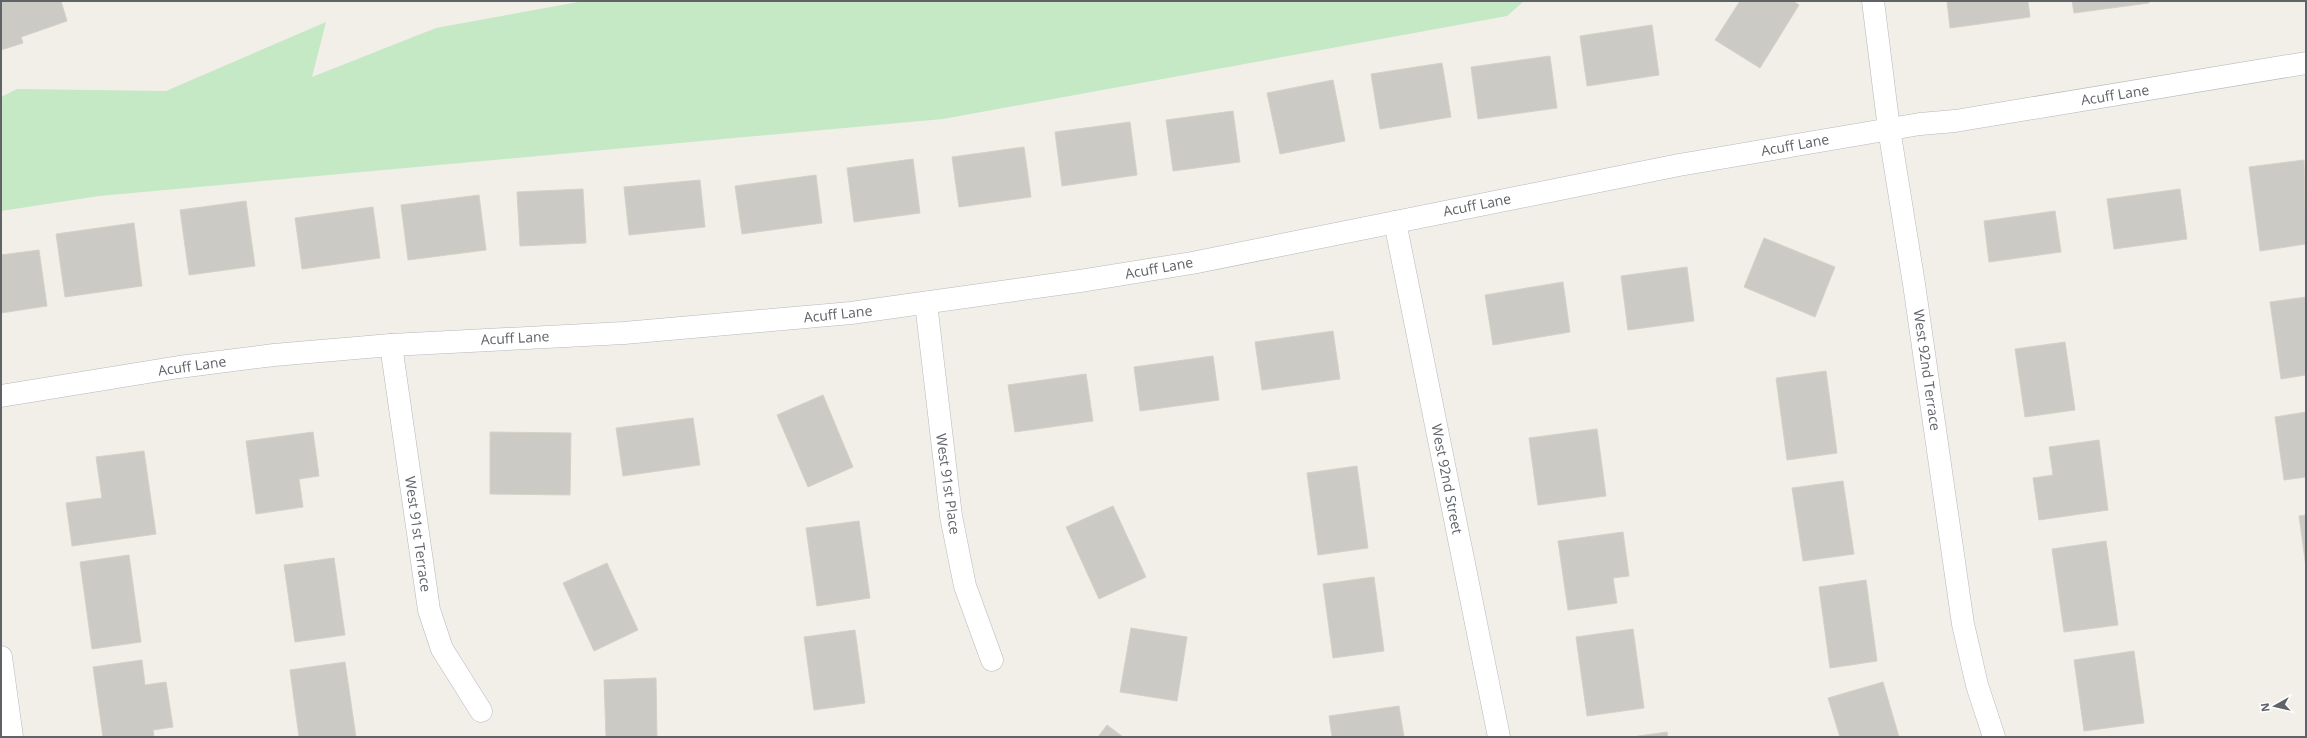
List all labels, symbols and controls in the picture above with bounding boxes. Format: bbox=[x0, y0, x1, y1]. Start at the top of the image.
street label: Acuff Lane bbox=[2079, 80, 2150, 109]
street label: Acuff Lane bbox=[1759, 129, 1831, 160]
street label: Acuff Lane bbox=[1441, 189, 1513, 220]
street label: Acuff Lane bbox=[1123, 252, 1195, 283]
street label: Acuff Lane bbox=[803, 300, 873, 327]
street label: West 92nd Terrace bbox=[1910, 308, 1945, 432]
street label: Acuff Lane bbox=[480, 326, 550, 349]
street label: Acuff Lane bbox=[157, 351, 227, 380]
street label: West 92nd Street bbox=[1427, 422, 1468, 536]
street label: West 91st Place bbox=[932, 432, 965, 536]
street label: West 91st Terrace bbox=[401, 475, 436, 593]
north arrow bbox=[2255, 686, 2295, 726]
text: N bbox=[2257, 702, 2273, 713]

